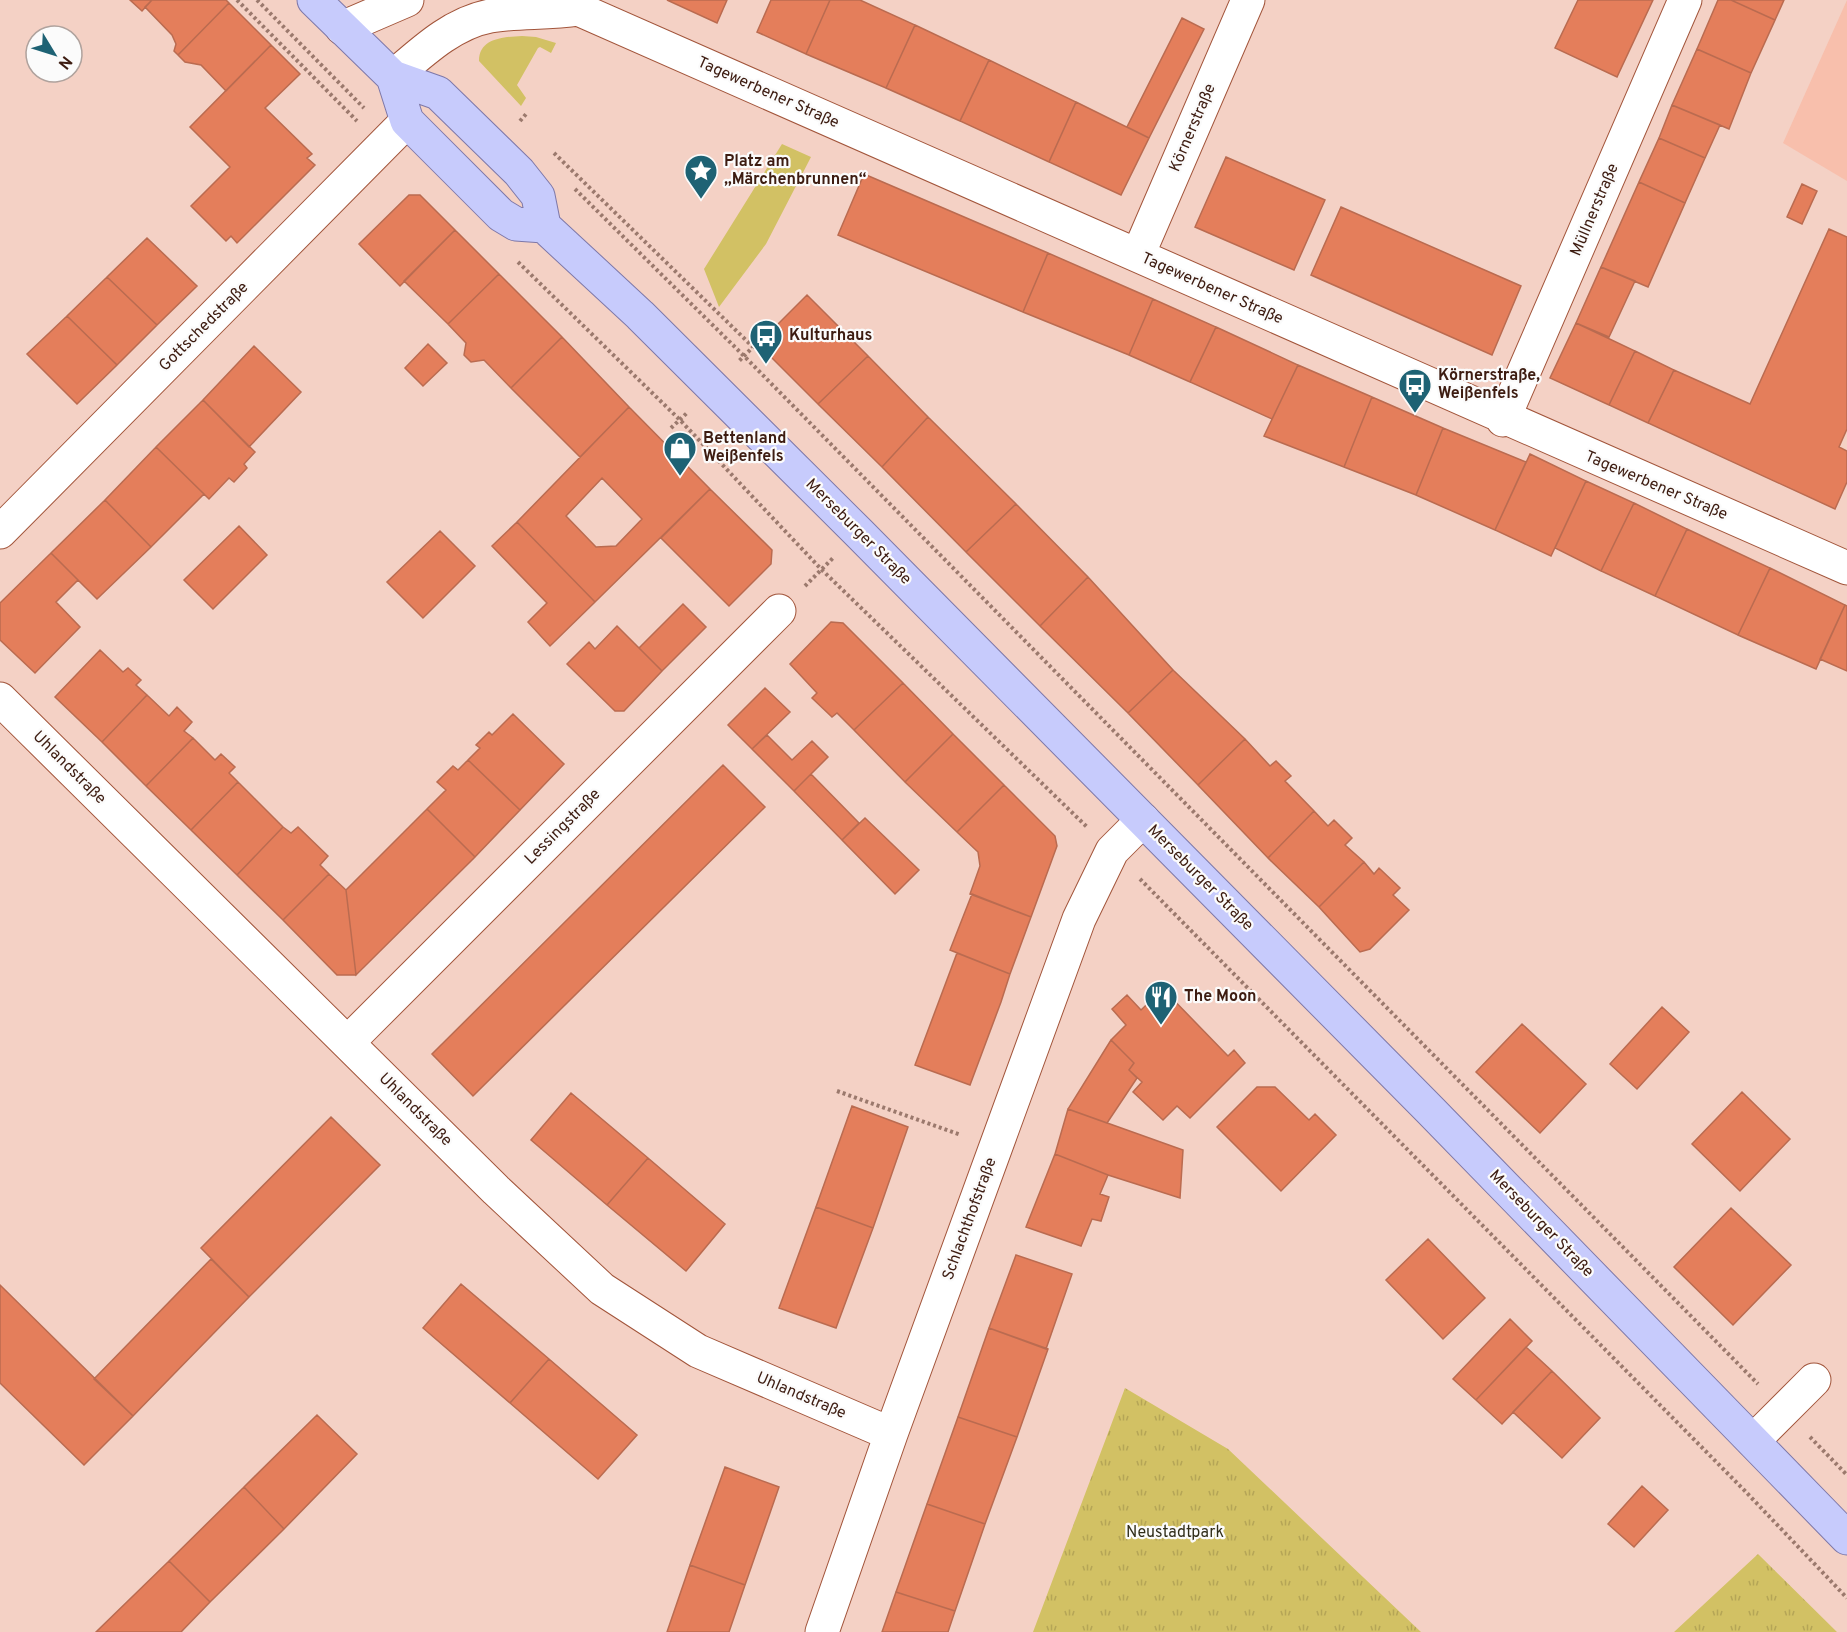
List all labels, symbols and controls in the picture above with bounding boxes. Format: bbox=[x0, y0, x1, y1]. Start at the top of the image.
north arrow bbox=[24, 24, 84, 84]
text: N bbox=[53, 51, 76, 73]
street label: Tagewerbener Straße bbox=[694, 53, 842, 133]
street label: Körnerstraße bbox=[1165, 81, 1221, 175]
place label: Platz am „Märchenbrunnen“ bbox=[724, 152, 867, 190]
place icon: Platz am „Märchenbrunnen“ bbox=[683, 153, 719, 200]
street label: Müllnerstraße bbox=[1566, 161, 1624, 259]
street label: Tagewerbener Straße bbox=[1138, 249, 1286, 329]
street label: Gottschedstraße bbox=[155, 278, 253, 376]
bus stop icon: Kulturhaus bbox=[748, 318, 784, 365]
place label: Kulturhaus bbox=[789, 326, 873, 346]
place label: Körnerstraße, Weißenfels bbox=[1438, 366, 1540, 404]
bus stop icon: Körnerstraße, Weißenfels bbox=[1397, 367, 1433, 414]
place label: Bettenland Weißenfels bbox=[703, 429, 786, 467]
shop icon: Bettenland Weißenfels bbox=[662, 430, 698, 477]
street label: Tagewerbener Straße bbox=[1582, 447, 1730, 525]
street label: Merseburger Straße bbox=[801, 475, 915, 589]
street label: Uhlandstraße bbox=[28, 727, 110, 809]
street label: Lessingstraße bbox=[521, 785, 605, 869]
street label: Merseburger Straße bbox=[1143, 821, 1257, 935]
restaurant icon: The Moon bbox=[1143, 979, 1179, 1026]
place label: The Moon bbox=[1184, 987, 1257, 1007]
street label: Uhlandstraße bbox=[374, 1069, 456, 1151]
street label: Schlachthofstraße bbox=[939, 1155, 1001, 1283]
street label: Merseburger Straße bbox=[1485, 1166, 1597, 1282]
street label: Uhlandstraße bbox=[753, 1368, 849, 1424]
park label: Neustadtpark bbox=[1126, 1523, 1224, 1543]

